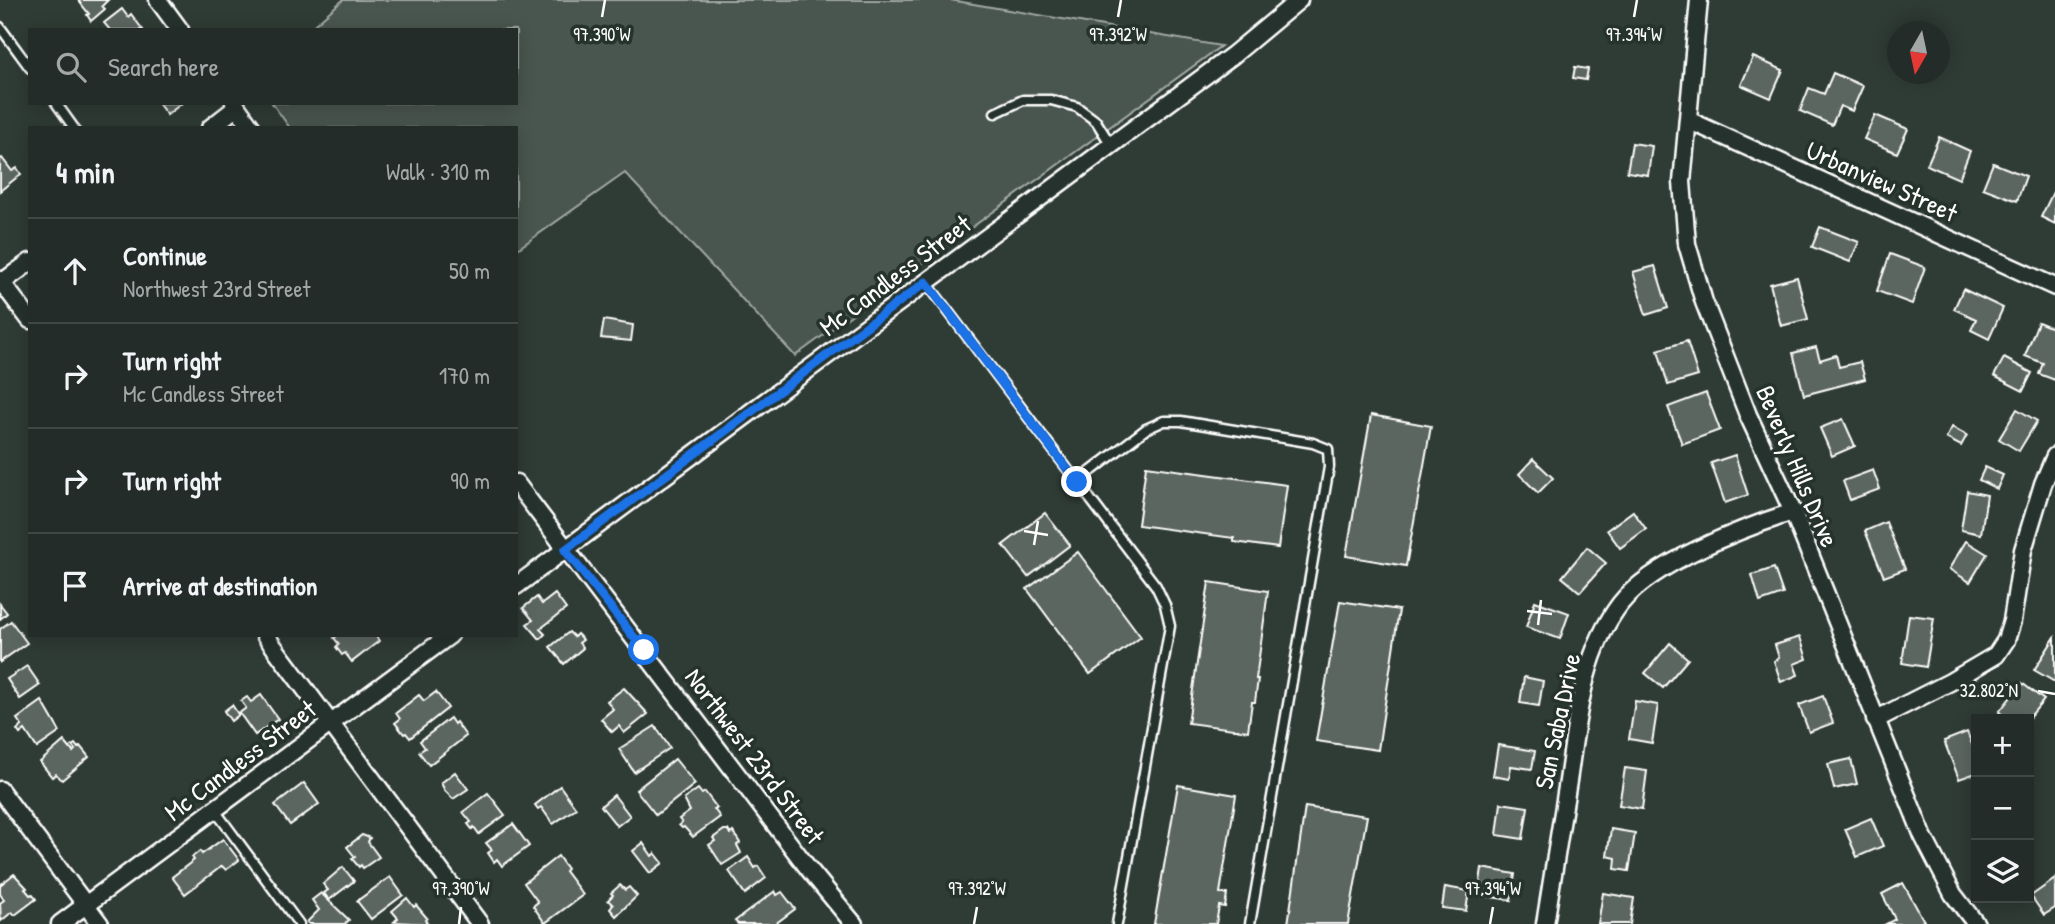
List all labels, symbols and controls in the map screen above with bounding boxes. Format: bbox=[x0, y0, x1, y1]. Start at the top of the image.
north arrow bbox=[1887, 21, 1950, 84]
text: 97.390°W bbox=[573, 22, 631, 47]
text: 97.392°W bbox=[1089, 22, 1147, 47]
text: 97.394°W bbox=[1606, 22, 1662, 47]
search box bbox=[28, 28, 518, 105]
icon: search bbox=[52, 48, 90, 86]
text: Search here bbox=[108, 49, 219, 84]
street label: Urbanview Street bbox=[1801, 132, 1964, 230]
text: 4 min bbox=[56, 152, 115, 192]
text: Walk · 310 m bbox=[386, 156, 490, 187]
street label: Mc Candless Street bbox=[812, 206, 979, 344]
text: Continue bbox=[123, 238, 207, 273]
icon: ahead bbox=[56, 252, 94, 290]
text: 50 m bbox=[449, 255, 490, 286]
text: Northwest 23rd Street bbox=[123, 273, 311, 304]
text: Turn right bbox=[123, 343, 221, 378]
icon: right bbox=[56, 357, 94, 395]
text: 170 m bbox=[439, 360, 490, 391]
text: Mc Candless Street bbox=[123, 378, 284, 409]
street label: Beverly Hills Drive bbox=[1748, 380, 1848, 552]
icon: right bbox=[56, 462, 94, 500]
text: Turn right bbox=[123, 463, 221, 498]
text: 90 m bbox=[450, 465, 490, 496]
route end bbox=[1061, 466, 1092, 497]
icon: arrive bbox=[56, 567, 94, 605]
text: Arrive at destination bbox=[123, 568, 318, 603]
route start bbox=[628, 634, 659, 665]
street label: San Saba Drive bbox=[1526, 650, 1588, 792]
street label: Northwest 23rd Street bbox=[677, 661, 833, 852]
text: 32.802°N bbox=[1960, 678, 2018, 703]
street label: Mc Candless Street bbox=[157, 691, 324, 829]
map controls bbox=[1971, 714, 2034, 903]
button: + bbox=[1971, 714, 2034, 777]
button: − bbox=[1971, 777, 2034, 840]
button: layers bbox=[1971, 840, 2034, 903]
text: 97.390°W bbox=[432, 876, 490, 901]
text: 97.392°W bbox=[948, 876, 1006, 901]
text: 97.394°W bbox=[1465, 876, 1521, 901]

